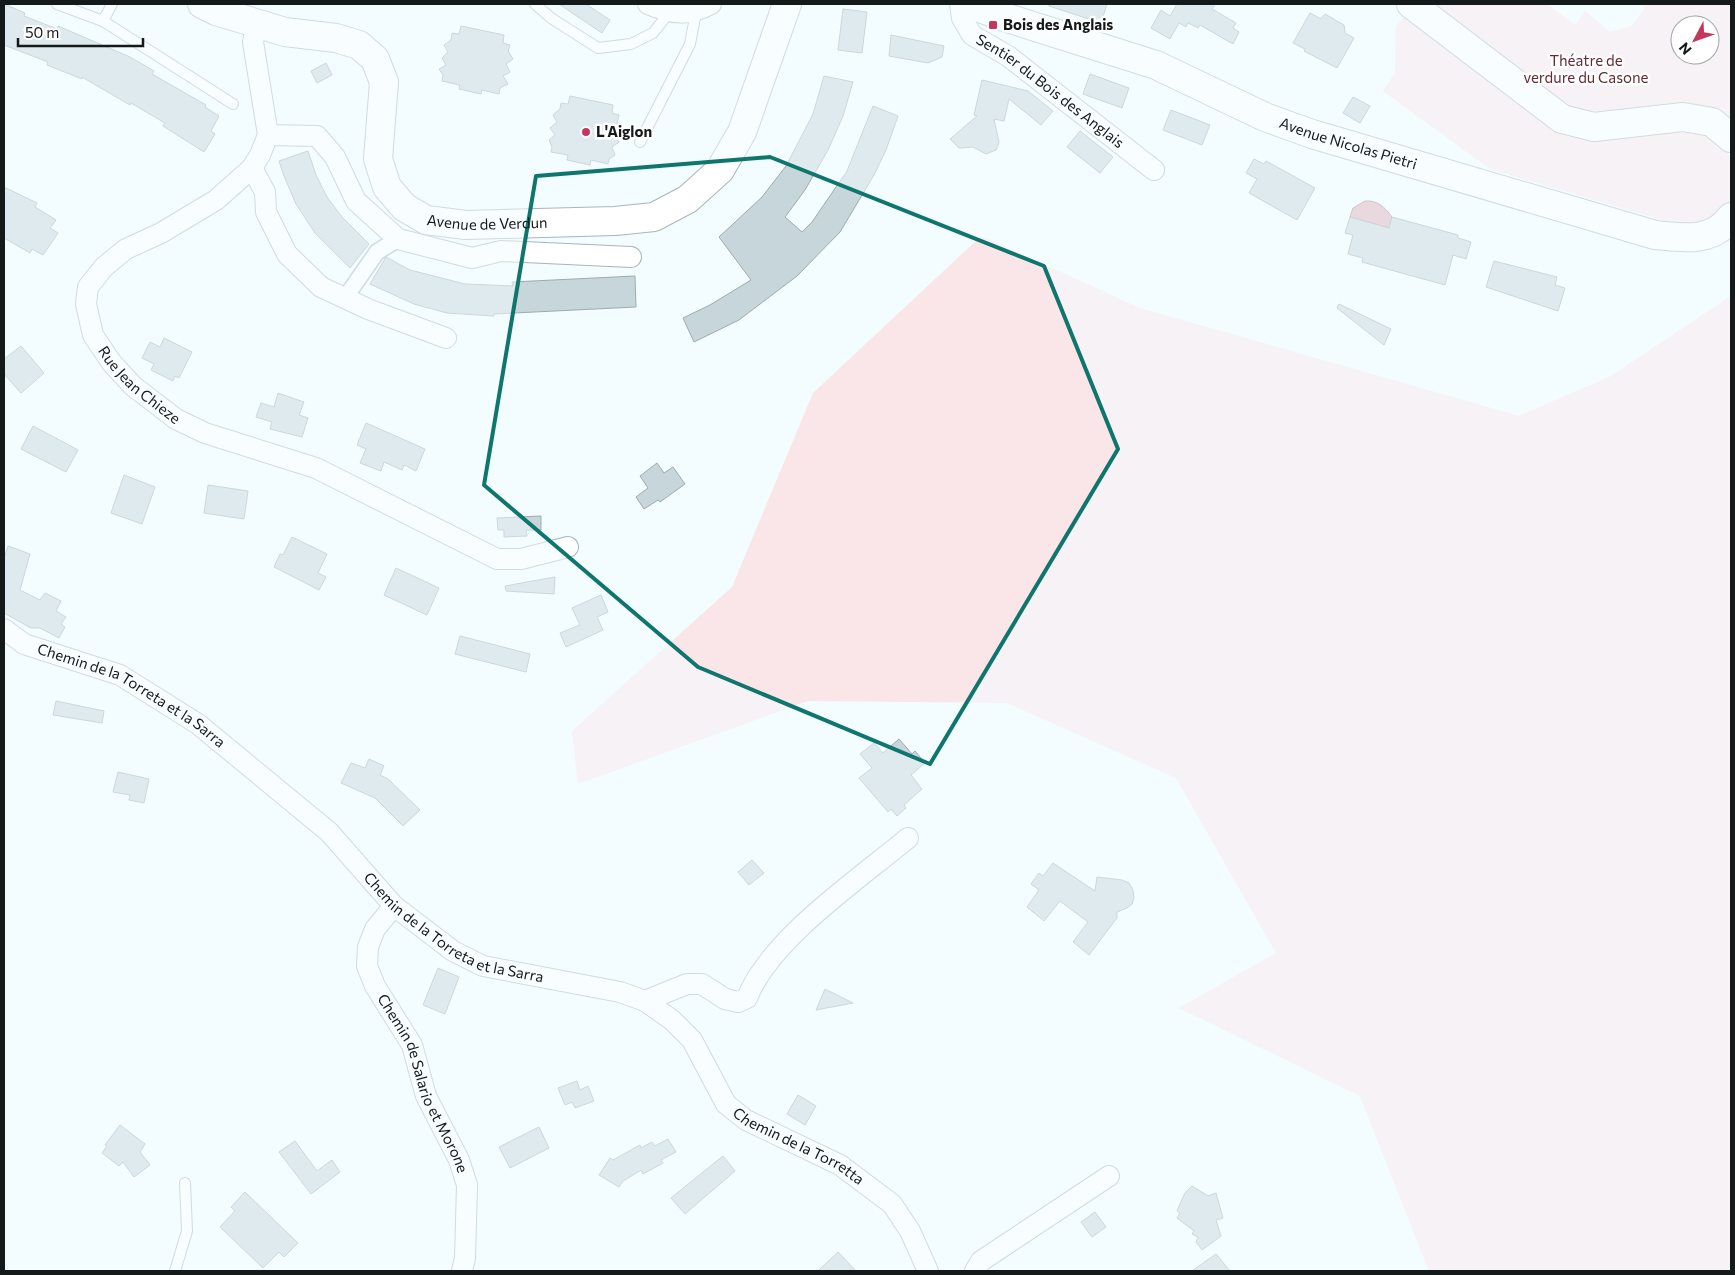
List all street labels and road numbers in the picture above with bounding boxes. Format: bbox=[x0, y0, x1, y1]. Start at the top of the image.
street label: Sentier du Bois des Anglais bbox=[973, 29, 1128, 151]
street label: Avenue Nicolas Pietri bbox=[1277, 113, 1419, 172]
street label: Avenue de Verdun bbox=[426, 210, 548, 233]
street label: Rue Jean Chieze bbox=[95, 342, 185, 427]
street label: Chemin de la Torreta et la Sarra bbox=[35, 639, 229, 751]
street label: Chemin de la Torreta et la Sarra bbox=[360, 868, 545, 985]
street label: Chemin de Salario et Morone bbox=[374, 990, 472, 1175]
street label: Chemin de la Torretta bbox=[730, 1103, 868, 1188]

